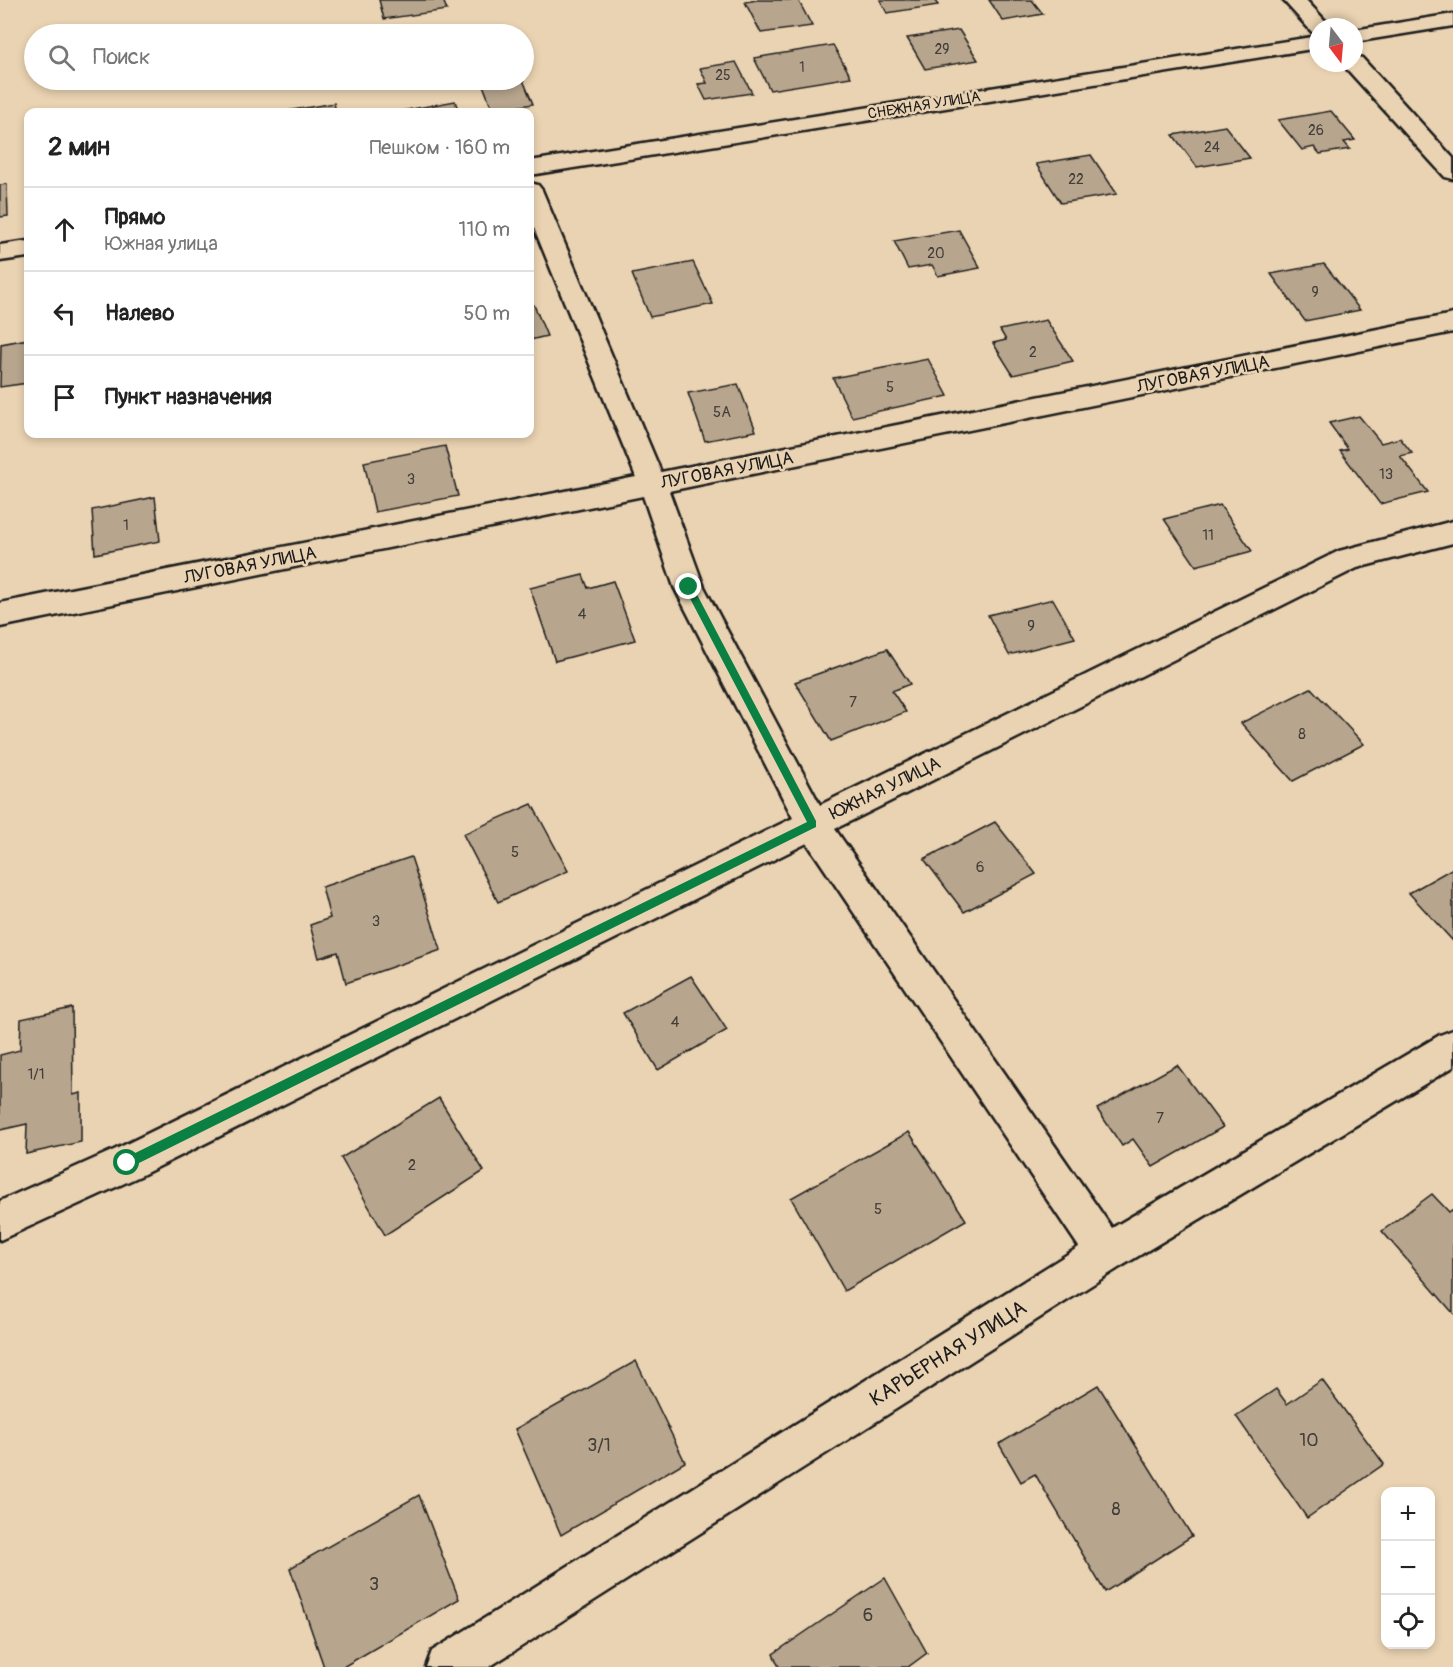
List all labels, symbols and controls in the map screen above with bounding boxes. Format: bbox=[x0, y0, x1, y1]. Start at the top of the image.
north arrow bbox=[1309, 18, 1363, 72]
search box bbox=[24, 24, 534, 90]
icon: search bbox=[45, 41, 78, 74]
house number: 29 bbox=[934, 41, 950, 58]
text: Поиск bbox=[93, 43, 150, 71]
house number: 1 bbox=[799, 59, 805, 76]
house number: 25 bbox=[715, 67, 731, 84]
street label: СНЕЖНАЯ УЛИЦА bbox=[866, 87, 982, 124]
house number: 26 bbox=[1308, 122, 1324, 139]
text: 2 мин bbox=[48, 131, 110, 163]
text: Пешком · 160 m bbox=[369, 135, 510, 160]
house number: 24 bbox=[1204, 139, 1220, 156]
house number: 22 bbox=[1068, 171, 1084, 188]
text: Прямо bbox=[105, 203, 165, 231]
icon: ahead bbox=[48, 213, 81, 246]
text: 110 m bbox=[459, 217, 510, 242]
text: Южная улица bbox=[105, 231, 218, 256]
house number: 20 bbox=[927, 245, 945, 262]
house number: 9 bbox=[1311, 284, 1319, 301]
icon: left bbox=[48, 297, 81, 330]
text: Налево bbox=[105, 299, 174, 327]
text: 50 m bbox=[463, 301, 510, 326]
house number: 2 bbox=[1029, 344, 1037, 361]
street label: ЛУГОВАЯ УЛИЦА bbox=[1134, 350, 1272, 399]
house number: 5 bbox=[886, 378, 894, 397]
icon: arrive bbox=[48, 381, 81, 414]
text: Пункт назначения bbox=[105, 383, 272, 411]
house number: 5А bbox=[713, 403, 731, 422]
street label: ЛУГОВАЯ УЛИЦА bbox=[658, 446, 796, 495]
house number: 13 bbox=[1379, 465, 1393, 484]
house number: 3 bbox=[407, 470, 415, 489]
house number: 1 bbox=[123, 516, 129, 535]
house number: 11 bbox=[1202, 526, 1214, 545]
street label: ЛУГОВАЯ УЛИЦА bbox=[181, 541, 319, 590]
route end bbox=[675, 573, 701, 599]
house number: 4 bbox=[578, 605, 587, 624]
house number: 9 bbox=[1027, 617, 1035, 636]
house number: 7 bbox=[849, 693, 857, 712]
house number: 8 bbox=[1298, 725, 1306, 744]
street label: ЮЖНАЯ УЛИЦА bbox=[826, 752, 945, 825]
house number: 5 bbox=[511, 843, 519, 862]
house number: 6 bbox=[976, 858, 984, 877]
house number: 3 bbox=[372, 912, 380, 931]
house number: 4 bbox=[671, 1013, 680, 1032]
house number: 1/1 bbox=[27, 1065, 45, 1084]
house number: 7 bbox=[1156, 1109, 1164, 1128]
route start bbox=[113, 1149, 139, 1175]
house number: 2 bbox=[408, 1156, 416, 1175]
house number: 5 bbox=[874, 1200, 882, 1219]
street label: КАРЬЕРНАЯ УЛИЦА bbox=[865, 1294, 1032, 1413]
house number: 10 bbox=[1299, 1429, 1319, 1452]
house number: 3/1 bbox=[587, 1434, 611, 1457]
map controls bbox=[1381, 1487, 1435, 1649]
button: + bbox=[1381, 1487, 1435, 1541]
house number: 8 bbox=[1111, 1498, 1121, 1521]
button: − bbox=[1381, 1541, 1435, 1595]
house number: 3 bbox=[369, 1573, 379, 1596]
button: locate bbox=[1381, 1595, 1435, 1649]
house number: 6 bbox=[863, 1604, 873, 1627]

